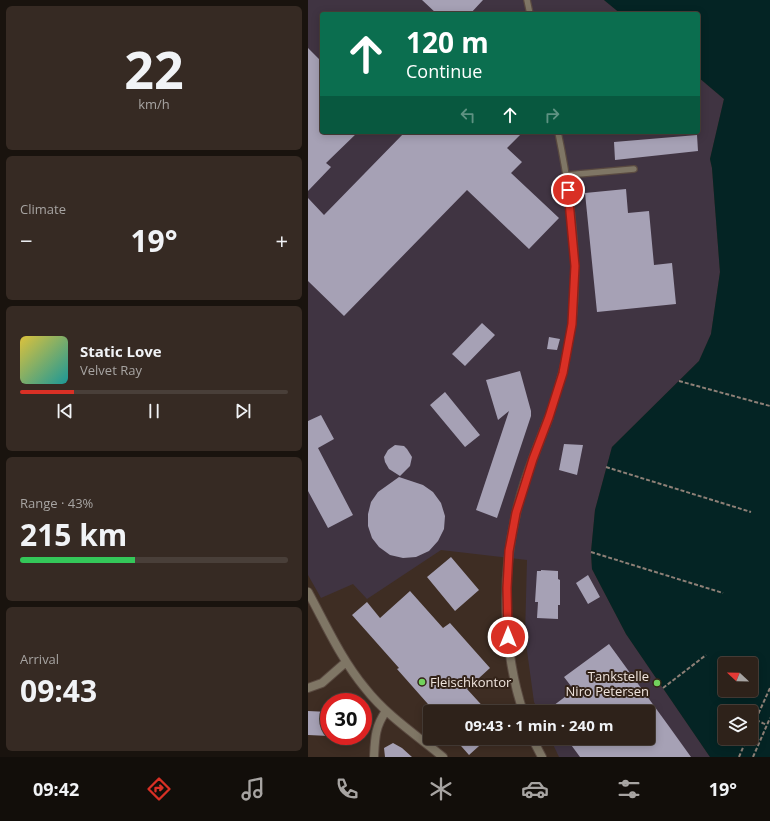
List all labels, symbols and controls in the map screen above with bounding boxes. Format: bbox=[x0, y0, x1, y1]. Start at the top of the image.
text: 120 m bbox=[406, 23, 489, 61]
icon: ahead bbox=[340, 28, 392, 80]
text: 22 bbox=[124, 33, 184, 104]
text: Continue bbox=[406, 59, 482, 83]
text: km/h bbox=[138, 95, 170, 113]
icon: left bbox=[457, 104, 479, 126]
icon: ahead bbox=[499, 104, 521, 126]
icon: right bbox=[541, 104, 563, 126]
pin bbox=[551, 173, 585, 207]
icon: arrive bbox=[557, 179, 579, 201]
text: Climate bbox=[20, 200, 66, 218]
text: 19° bbox=[130, 220, 178, 261]
text: − bbox=[20, 225, 33, 255]
text: + bbox=[275, 225, 288, 255]
text: Static Love bbox=[80, 341, 162, 361]
text: Velvet Ray bbox=[80, 361, 142, 379]
icon: previous bbox=[54, 400, 76, 422]
icon: pause bbox=[143, 400, 165, 422]
icon: next bbox=[232, 400, 254, 422]
text: Range · 43% bbox=[20, 494, 93, 512]
text: 215 km bbox=[20, 514, 127, 555]
position arrow bbox=[487, 616, 529, 658]
text: Arrival bbox=[20, 650, 59, 668]
north arrow bbox=[718, 657, 758, 697]
map controls bbox=[718, 657, 758, 745]
place label: Tankstelle Niro Petersen bbox=[566, 667, 649, 700]
text: 09:43 bbox=[20, 670, 97, 711]
place label: Fleischkontor bbox=[430, 673, 512, 691]
marker: Fleischkontor bbox=[417, 677, 427, 687]
marker: Tankstelle Niro Petersen bbox=[652, 678, 662, 688]
speed limit sign: 30 bbox=[320, 693, 372, 745]
button: layers bbox=[718, 705, 758, 745]
text: 09:43 · 1 min · 240 m bbox=[465, 715, 613, 735]
icon: directions bbox=[145, 775, 173, 803]
icon: music bbox=[239, 775, 267, 803]
icon: phone bbox=[333, 775, 361, 803]
icon: climate bbox=[427, 775, 455, 803]
icon: car bbox=[521, 775, 549, 803]
icon: filters bbox=[615, 775, 643, 803]
text: 09:42 bbox=[33, 777, 79, 801]
text: 19° bbox=[709, 777, 737, 801]

